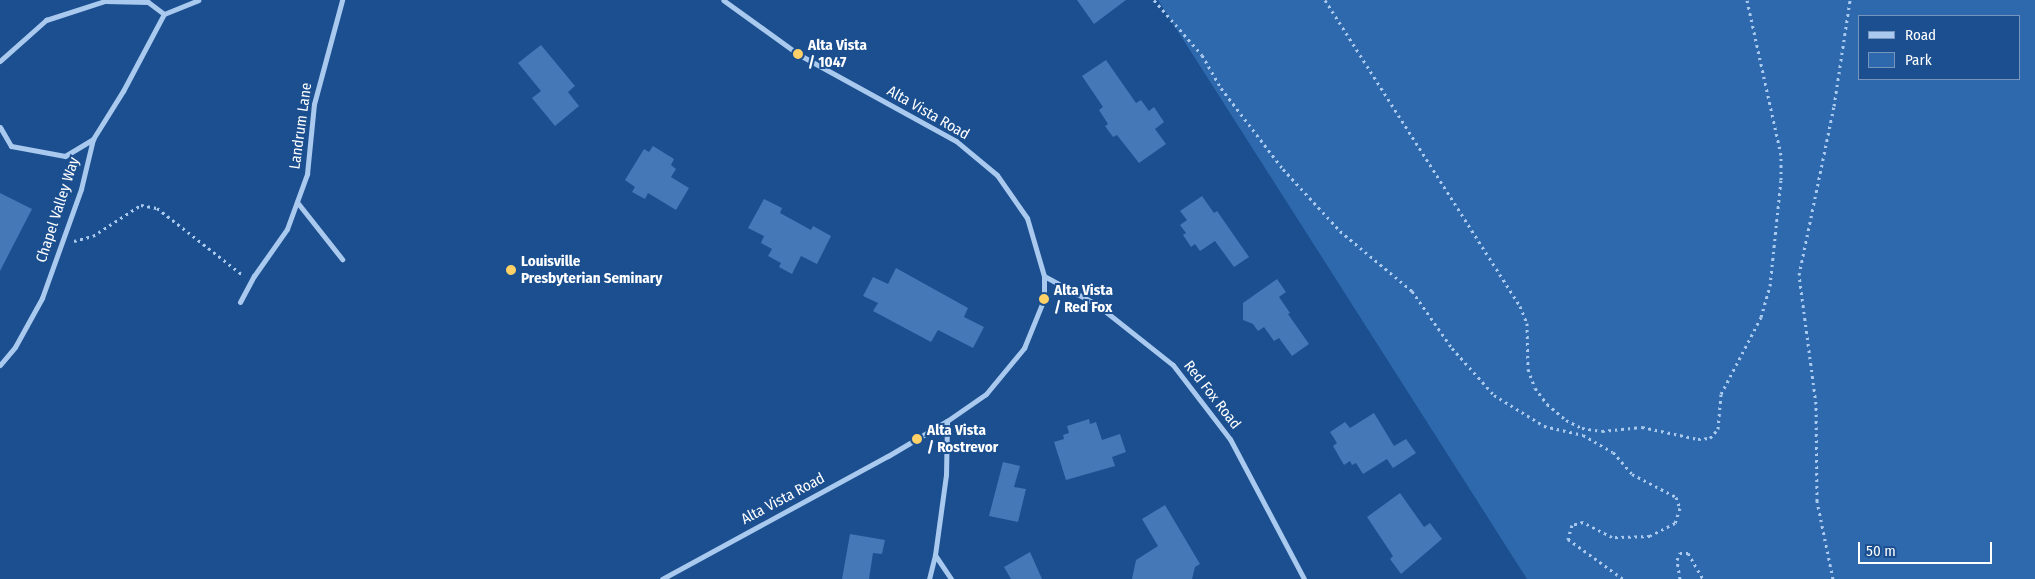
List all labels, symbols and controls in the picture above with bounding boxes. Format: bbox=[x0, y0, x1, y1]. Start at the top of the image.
legend bbox=[1858, 15, 2020, 80]
text: Road bbox=[1905, 26, 1936, 44]
place label: Alta Vista / 1047 bbox=[808, 36, 867, 71]
marker: Alta Vista / 1047 bbox=[792, 48, 804, 60]
text: Park bbox=[1905, 51, 1932, 69]
street label: Landrum Lane bbox=[286, 82, 316, 170]
street label: Alta Vista Road bbox=[884, 82, 972, 144]
street label: Chapel Valley Way bbox=[32, 155, 84, 265]
place label: Louisville Presbyterian Seminary bbox=[521, 252, 662, 287]
marker: Louisville Presbyterian Seminary bbox=[505, 264, 517, 276]
place label: Alta Vista / Red Fox bbox=[1054, 281, 1113, 316]
marker: Alta Vista / Red Fox bbox=[1038, 293, 1050, 305]
street label: Red Fox Road bbox=[1180, 357, 1244, 433]
place label: Alta Vista / Rostrevor bbox=[927, 421, 998, 456]
marker: Alta Vista / Rostrevor bbox=[911, 433, 923, 445]
street label: Alta Vista Road bbox=[738, 469, 828, 529]
scale bar bbox=[1860, 532, 1994, 564]
text: 50 m bbox=[1866, 542, 1896, 560]

